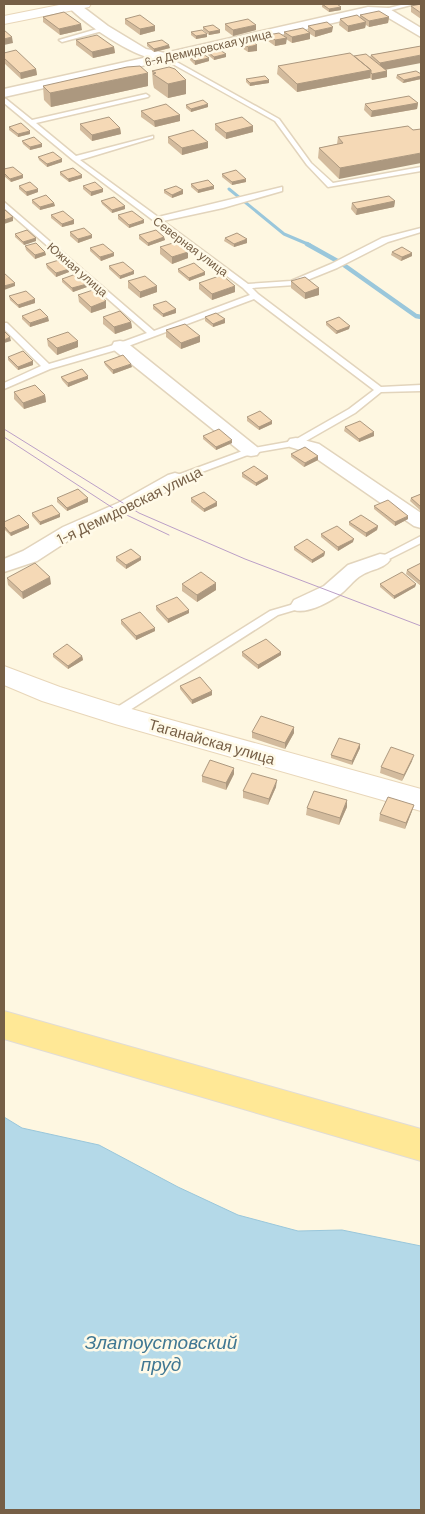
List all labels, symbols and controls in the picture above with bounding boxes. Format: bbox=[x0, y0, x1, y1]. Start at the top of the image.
street label: 6-я Демидовская улица bbox=[143, 26, 273, 69]
street label: Северная улица bbox=[150, 213, 231, 280]
street label: Южная улица bbox=[44, 239, 111, 300]
street label: 1-я Демидовская улица bbox=[53, 462, 205, 548]
street label: Таганайская улица bbox=[147, 714, 278, 768]
water label: Златоустовский пруд bbox=[85, 1330, 238, 1375]

